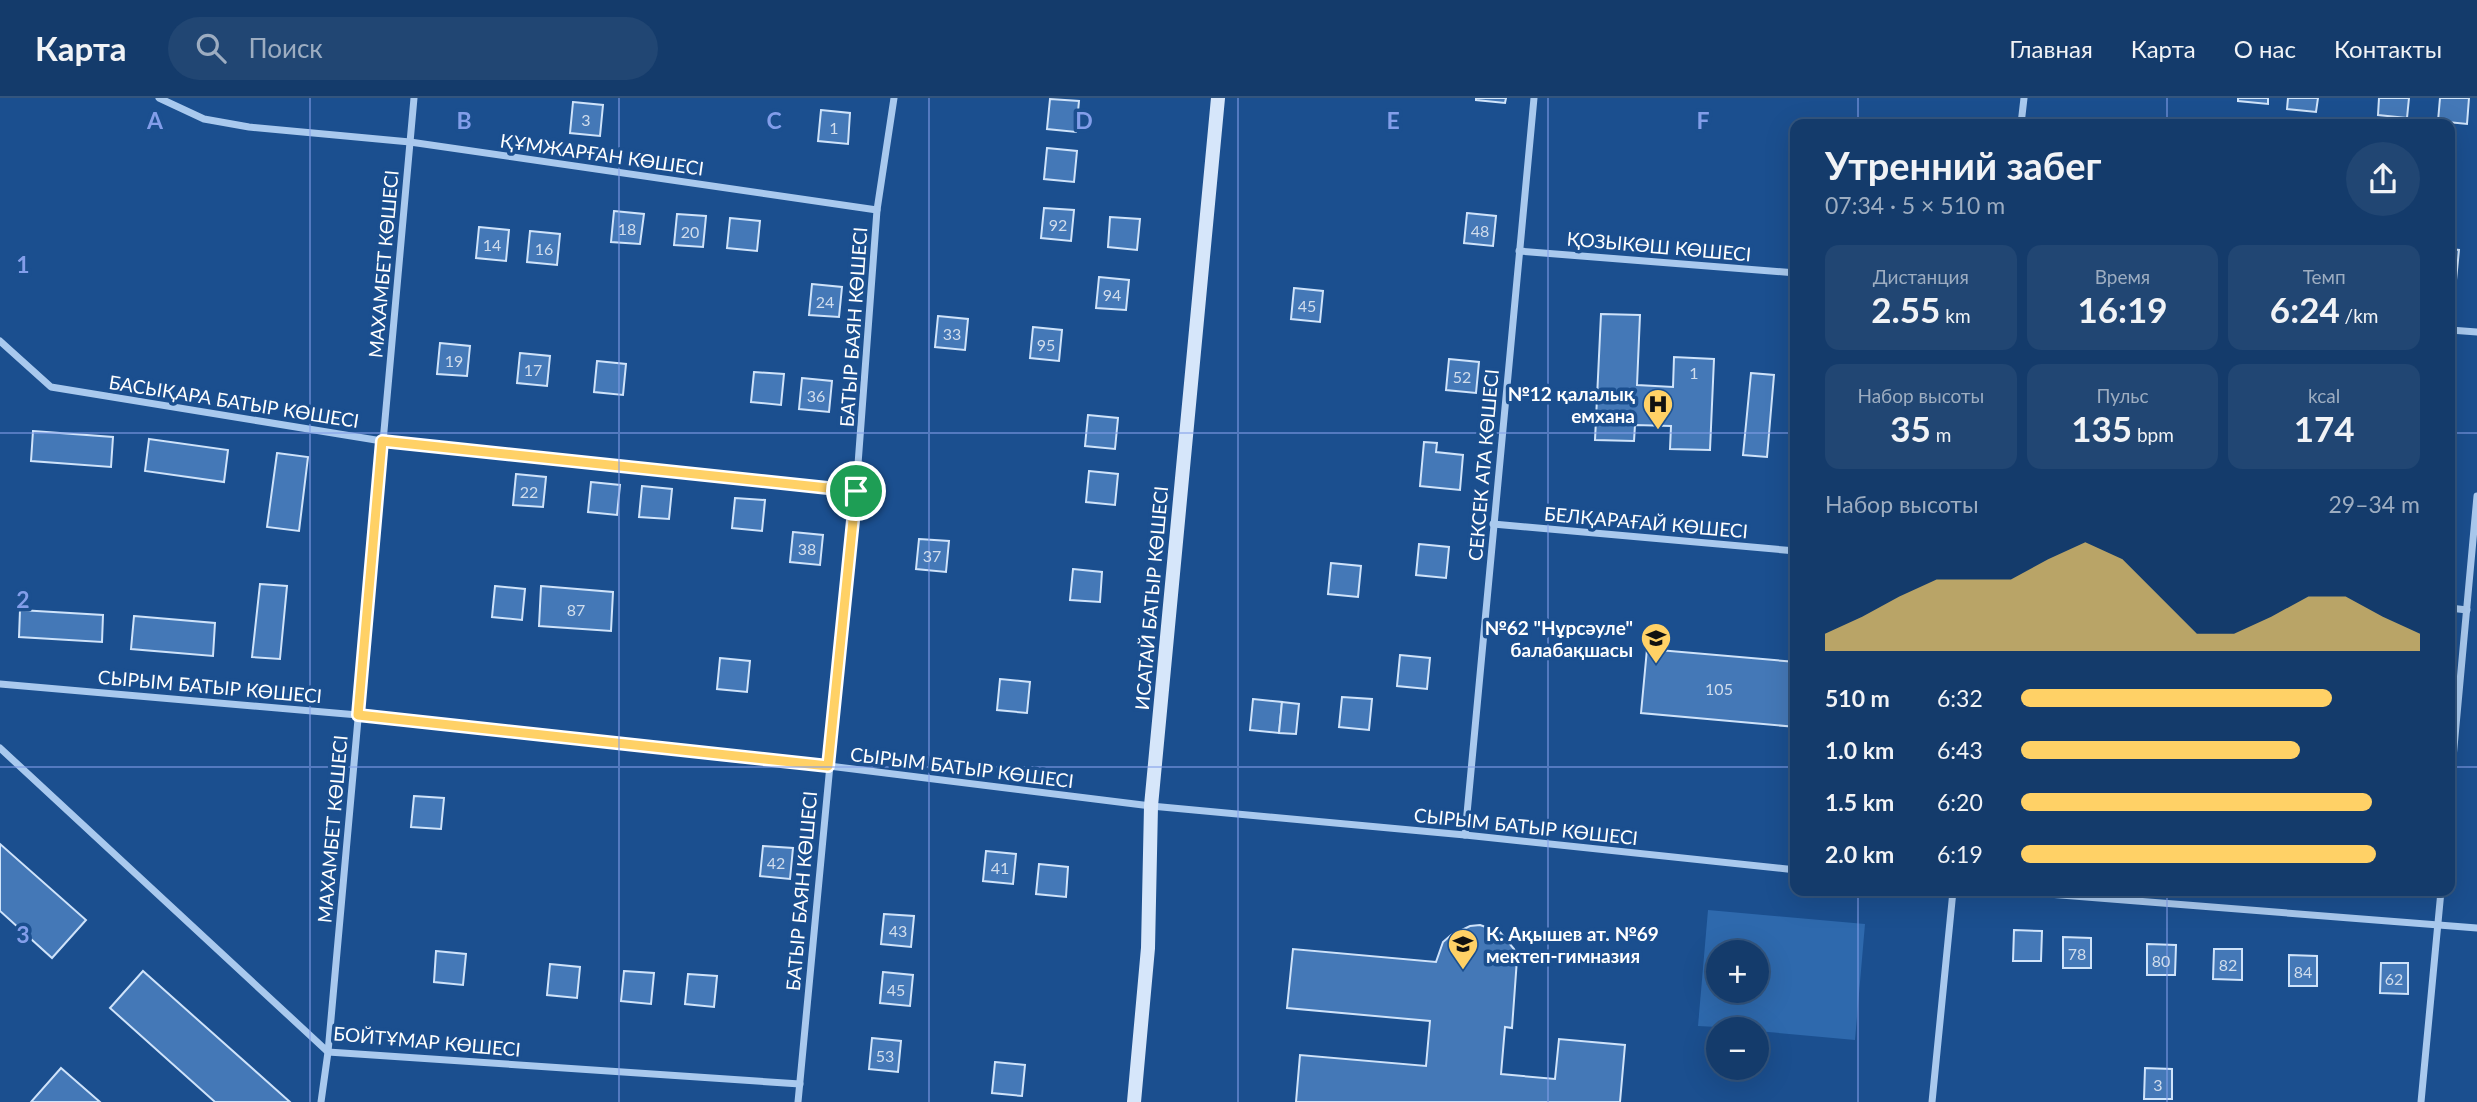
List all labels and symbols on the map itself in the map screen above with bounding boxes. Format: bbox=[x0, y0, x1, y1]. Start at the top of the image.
text: A bbox=[146, 106, 164, 134]
text: B bbox=[456, 106, 472, 134]
text: C bbox=[766, 106, 782, 134]
text: D bbox=[1075, 106, 1093, 134]
text: E bbox=[1386, 106, 1400, 134]
text: F bbox=[1696, 106, 1710, 134]
house number: 3 bbox=[581, 110, 591, 129]
house number: 1 bbox=[829, 118, 839, 137]
street label: ҚҰМЖАРҒАН КӨШЕСІ bbox=[499, 128, 705, 180]
street label: МАХАМБЕТ КӨШЕСІ bbox=[363, 169, 403, 359]
house number: 92 bbox=[1049, 215, 1067, 234]
house number: 18 bbox=[618, 219, 636, 238]
house number: 48 bbox=[1471, 221, 1489, 240]
house number: 20 bbox=[681, 222, 699, 241]
street label: БАТЫР БАЯН КӨШЕСІ bbox=[835, 226, 871, 428]
street label: ҚОЗЫКӨШ КӨШЕСІ bbox=[1566, 226, 1752, 266]
house number: 14 bbox=[483, 235, 501, 254]
house number: 16 bbox=[535, 239, 553, 258]
text: 1 bbox=[16, 250, 30, 278]
house number: 94 bbox=[1103, 285, 1121, 304]
house number: 24 bbox=[816, 292, 834, 311]
house number: 45 bbox=[1298, 296, 1316, 315]
house number: 33 bbox=[943, 324, 961, 343]
house number: 95 bbox=[1037, 335, 1055, 354]
house number: 19 bbox=[445, 351, 463, 370]
house number: 17 bbox=[524, 360, 542, 379]
house number: 1 bbox=[1689, 363, 1699, 382]
house number: 52 bbox=[1453, 367, 1471, 386]
street label: СЕКСЕК АТА КӨШЕСІ bbox=[1463, 368, 1503, 562]
street label: БАСЫҚАРА БАТЫР КӨШЕСІ bbox=[107, 370, 361, 432]
place label: №12 қалалық емхана bbox=[1507, 382, 1636, 427]
house number: 36 bbox=[807, 386, 825, 405]
hospital icon: №12 қалалық емхана bbox=[1641, 387, 1675, 431]
pin bbox=[826, 461, 886, 521]
house number: 22 bbox=[520, 482, 538, 501]
street label: ИСАТАЙ БАТЫР КӨШЕСІ bbox=[1130, 485, 1172, 711]
street label: БЕЛҚАРАҒАЙ КӨШЕСІ bbox=[1543, 502, 1749, 542]
house number: 38 bbox=[798, 539, 816, 558]
house number: 37 bbox=[923, 546, 941, 565]
text: 2 bbox=[16, 585, 30, 613]
house number: 87 bbox=[567, 600, 585, 619]
place label: №62 "Нұрсәуле" балабақшасы bbox=[1485, 616, 1633, 661]
school or university icon: №62 "Нұрсәуле" балабақшасы bbox=[1639, 621, 1673, 665]
street label: СЫРЫМ БАТЫР КӨШЕСІ bbox=[97, 665, 323, 707]
house number: 105 bbox=[1705, 679, 1733, 698]
street label: МАХАМБЕТ КӨШЕСІ bbox=[312, 734, 352, 924]
street label: СЫРЫМ БАТЫР КӨШЕСІ bbox=[849, 742, 1075, 792]
street label: БАТЫР БАЯН КӨШЕСІ bbox=[781, 790, 821, 992]
street label: СЫРЫМ БАТЫР КӨШЕСІ bbox=[1413, 803, 1639, 849]
house number: 42 bbox=[767, 853, 785, 872]
house number: 41 bbox=[991, 858, 1009, 877]
text: 3 bbox=[16, 920, 30, 948]
house number: 43 bbox=[889, 921, 907, 940]
place label: К. Ақышев ат. №69 мектеп-гимназия bbox=[1486, 922, 1659, 967]
school or university icon: К. Ақышев ат. №69 мектеп-гимназия bbox=[1446, 927, 1480, 971]
house number: 78 bbox=[2068, 944, 2086, 963]
house number: 80 bbox=[2152, 951, 2170, 970]
house number: 82 bbox=[2219, 955, 2237, 974]
house number: 84 bbox=[2294, 962, 2312, 981]
house number: 62 bbox=[2385, 969, 2403, 988]
house number: 45 bbox=[887, 980, 905, 999]
street label: БОЙТҰМАР КӨШЕСІ bbox=[332, 1021, 522, 1061]
house number: 53 bbox=[876, 1046, 894, 1065]
house number: 3 bbox=[2153, 1075, 2163, 1094]

